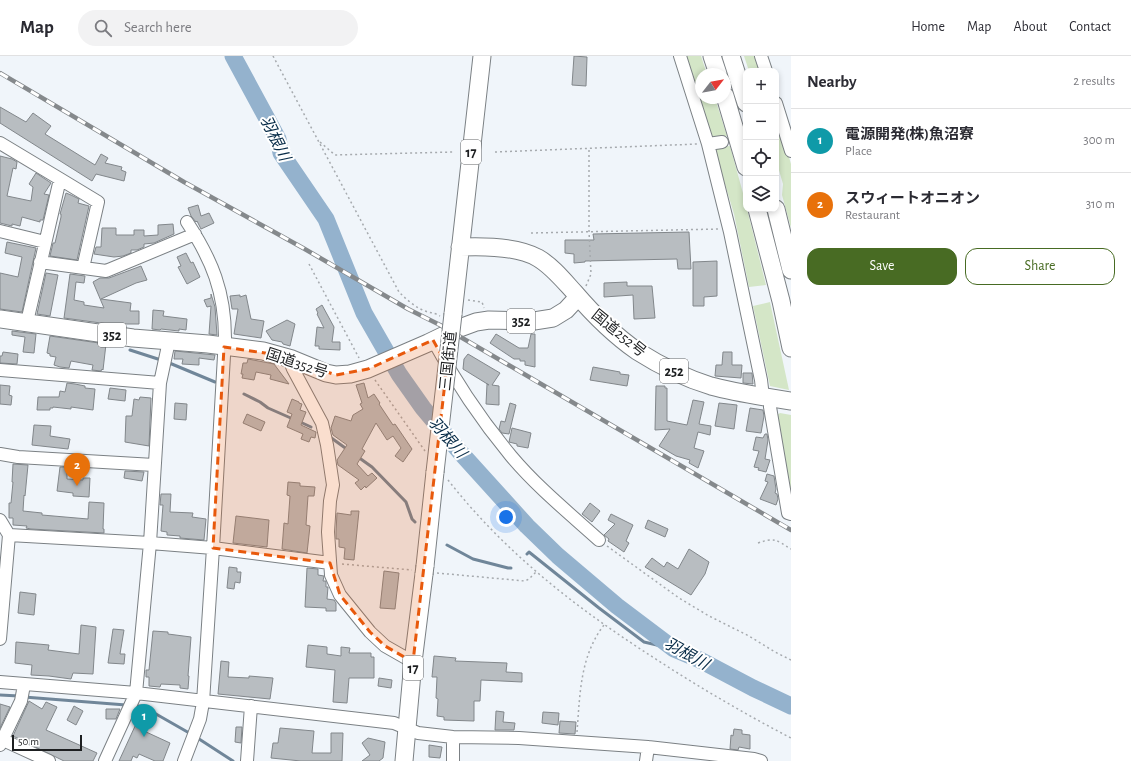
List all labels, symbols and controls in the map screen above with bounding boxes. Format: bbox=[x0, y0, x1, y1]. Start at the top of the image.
search box bbox=[78, 10, 358, 46]
icon: search bbox=[92, 17, 114, 39]
text: Map bbox=[20, 18, 54, 37]
text: Search here bbox=[124, 20, 192, 35]
text: Home bbox=[911, 20, 945, 34]
text: Map bbox=[967, 20, 991, 34]
text: About bbox=[1013, 20, 1047, 34]
text: Contact bbox=[1069, 20, 1111, 34]
north arrow bbox=[695, 68, 731, 104]
map controls bbox=[743, 68, 779, 212]
button: + bbox=[743, 68, 779, 104]
text: Nearby bbox=[807, 73, 857, 90]
text: 2 results bbox=[1073, 75, 1115, 88]
button: − bbox=[743, 104, 779, 140]
water label: 羽根川 bbox=[257, 113, 295, 165]
text: 電源開発(株)魚沼寮 bbox=[845, 127, 974, 142]
text: 1 bbox=[818, 134, 822, 147]
text: 300 m bbox=[1083, 134, 1115, 147]
road number: 17 bbox=[461, 140, 481, 164]
button: locate bbox=[743, 140, 779, 176]
text: Place bbox=[845, 145, 872, 158]
button: layers bbox=[743, 176, 779, 212]
text: スウィートオニオン bbox=[845, 191, 980, 206]
text: 2 bbox=[817, 198, 823, 211]
text: 310 m bbox=[1086, 198, 1115, 211]
text: Restaurant bbox=[845, 209, 900, 222]
button: Save bbox=[807, 248, 957, 285]
button: Share bbox=[965, 248, 1115, 285]
street label: 国道252号 bbox=[589, 306, 649, 360]
road number: 352 bbox=[507, 309, 535, 333]
road number: 352 bbox=[98, 323, 126, 347]
street label: 三国街道 bbox=[437, 330, 459, 392]
street label: 国道352号 bbox=[264, 345, 330, 381]
road number: 252 bbox=[660, 359, 688, 383]
water label: 羽根川 bbox=[425, 414, 471, 463]
pin: 2 bbox=[64, 453, 90, 486]
your location bbox=[496, 507, 516, 527]
water label: 羽根川 bbox=[662, 634, 714, 673]
road number: 17 bbox=[403, 656, 423, 680]
pin: 1 bbox=[131, 704, 157, 737]
scale bar bbox=[12, 733, 82, 752]
text: 50 m bbox=[18, 736, 39, 747]

